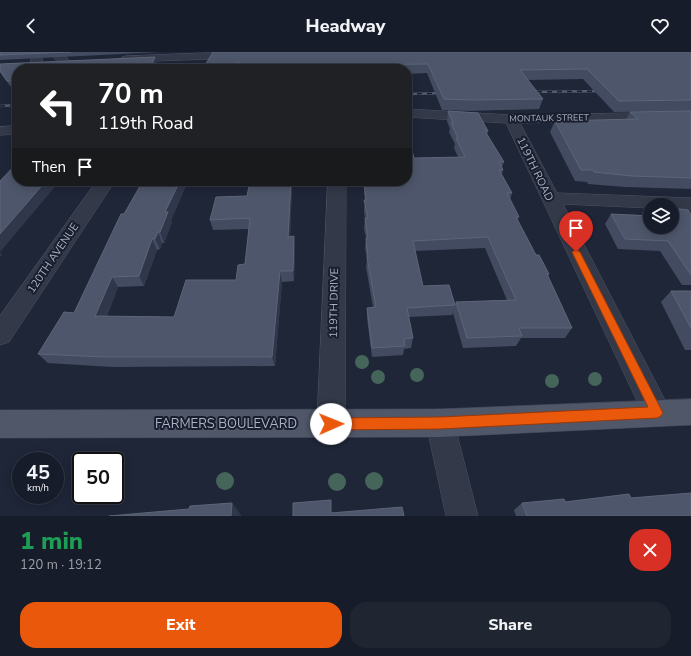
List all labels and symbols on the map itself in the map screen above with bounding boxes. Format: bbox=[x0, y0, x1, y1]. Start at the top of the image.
street label: MONTAUK STREET bbox=[509, 111, 589, 125]
street label: 119TH ROAD bbox=[513, 135, 557, 203]
pin bbox=[559, 211, 593, 252]
street label: 120TH AVENUE bbox=[24, 220, 82, 296]
street label: 119TH DRIVE bbox=[326, 268, 342, 338]
position arrow bbox=[310, 403, 352, 445]
street label: FARMERS BOULEVARD bbox=[155, 415, 297, 433]
speed limit sign: 50 bbox=[72, 452, 124, 504]

